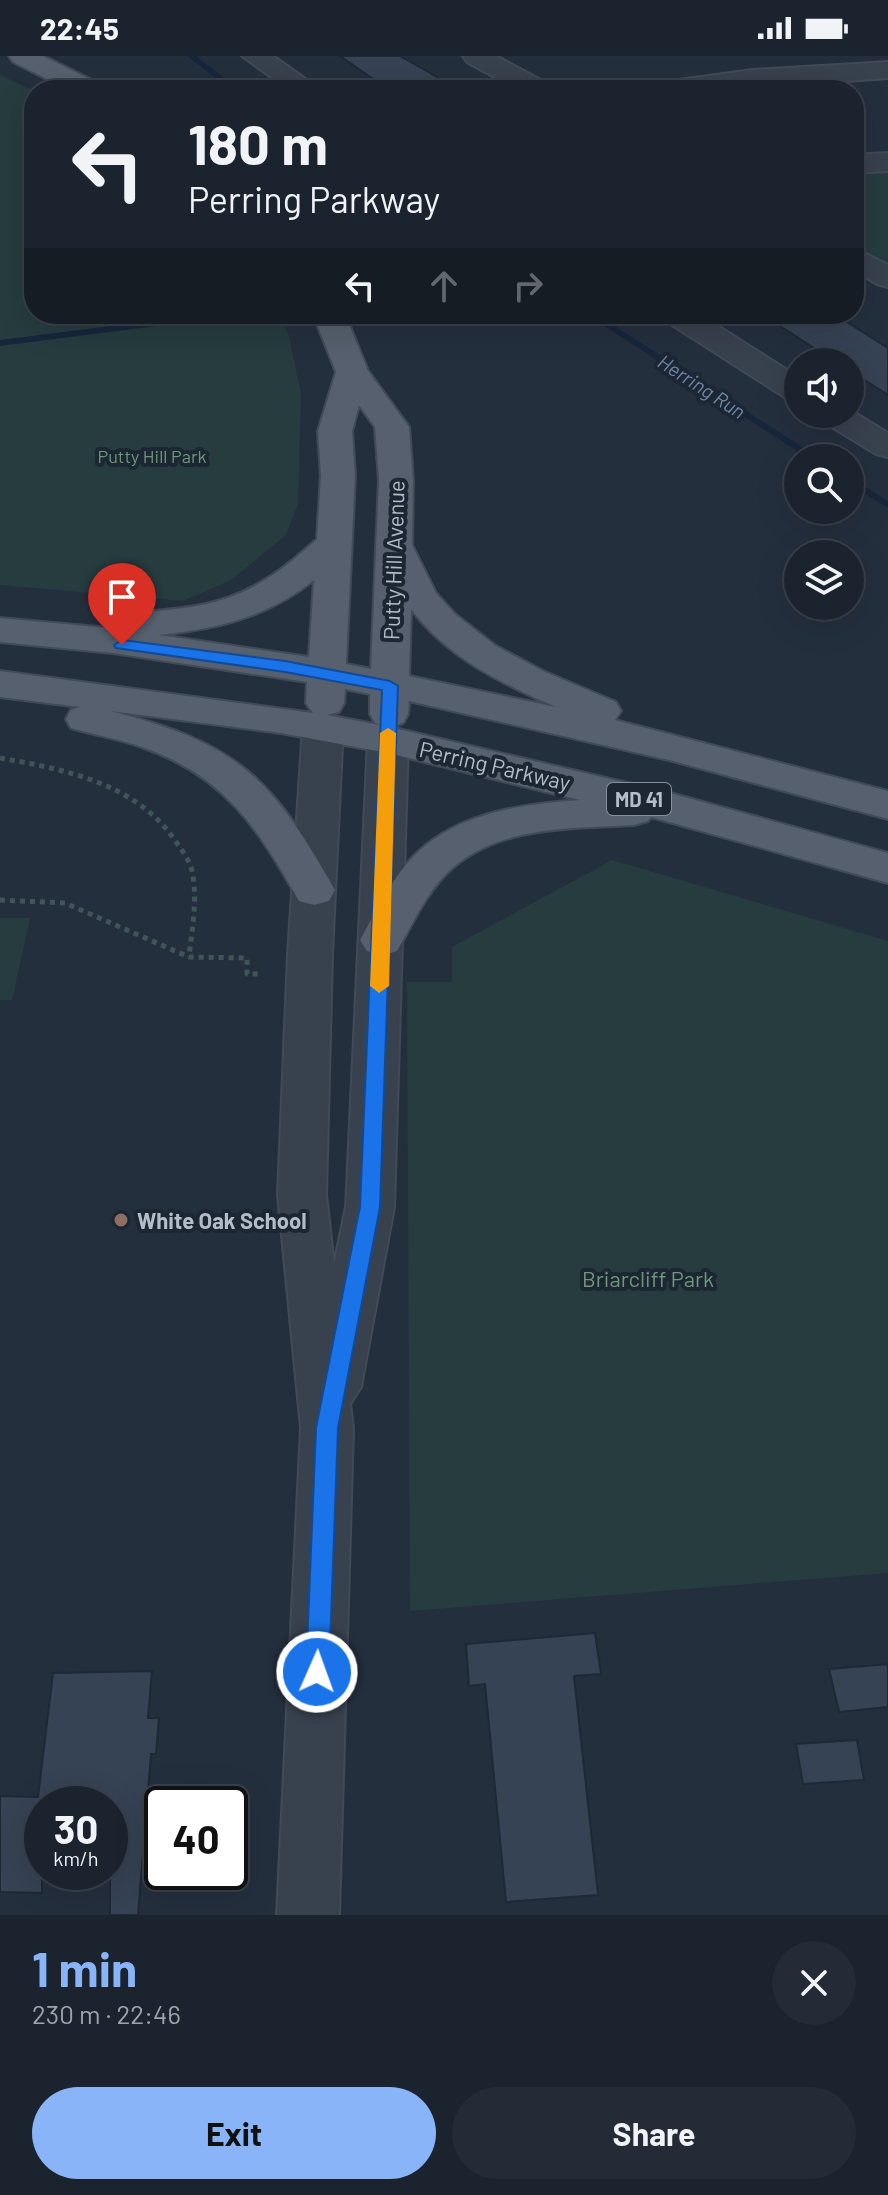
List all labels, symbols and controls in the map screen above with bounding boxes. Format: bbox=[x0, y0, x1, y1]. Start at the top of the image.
text: 22:45 bbox=[40, 10, 119, 46]
text: 180 m bbox=[188, 109, 328, 176]
icon: left bbox=[56, 112, 160, 216]
text: Perring Parkway bbox=[188, 177, 440, 220]
icon: left bbox=[338, 264, 382, 308]
icon: ahead bbox=[422, 264, 466, 308]
icon: right bbox=[506, 264, 550, 308]
map controls bbox=[784, 348, 864, 620]
button: sound bbox=[784, 348, 864, 428]
water label: Herring Run bbox=[654, 349, 750, 423]
button: search bbox=[784, 444, 864, 524]
park label: Putty Hill Park bbox=[98, 445, 206, 467]
street label: Putty Hill Avenue bbox=[377, 480, 409, 640]
button: layers bbox=[784, 540, 864, 620]
pin bbox=[88, 563, 156, 645]
icon: arrive bbox=[100, 575, 144, 619]
street label: Perring Parkway bbox=[417, 735, 573, 795]
road number: MD 41 bbox=[607, 783, 671, 815]
place label: White Oak School bbox=[137, 1207, 307, 1233]
marker: White Oak School bbox=[112, 1211, 130, 1229]
park label: Briarcliff Park bbox=[582, 1265, 714, 1291]
position arrow bbox=[275, 1630, 359, 1714]
speed limit sign: 40 bbox=[144, 1786, 248, 1890]
text: 30 bbox=[54, 1804, 98, 1852]
text: km/h bbox=[53, 1846, 99, 1870]
text: 1 min bbox=[32, 1939, 137, 1997]
button: close bbox=[772, 1941, 856, 2025]
text: 230 m · 22:46 bbox=[32, 1998, 181, 2029]
button: Exit bbox=[32, 2087, 436, 2179]
button: Share bbox=[452, 2087, 856, 2179]

